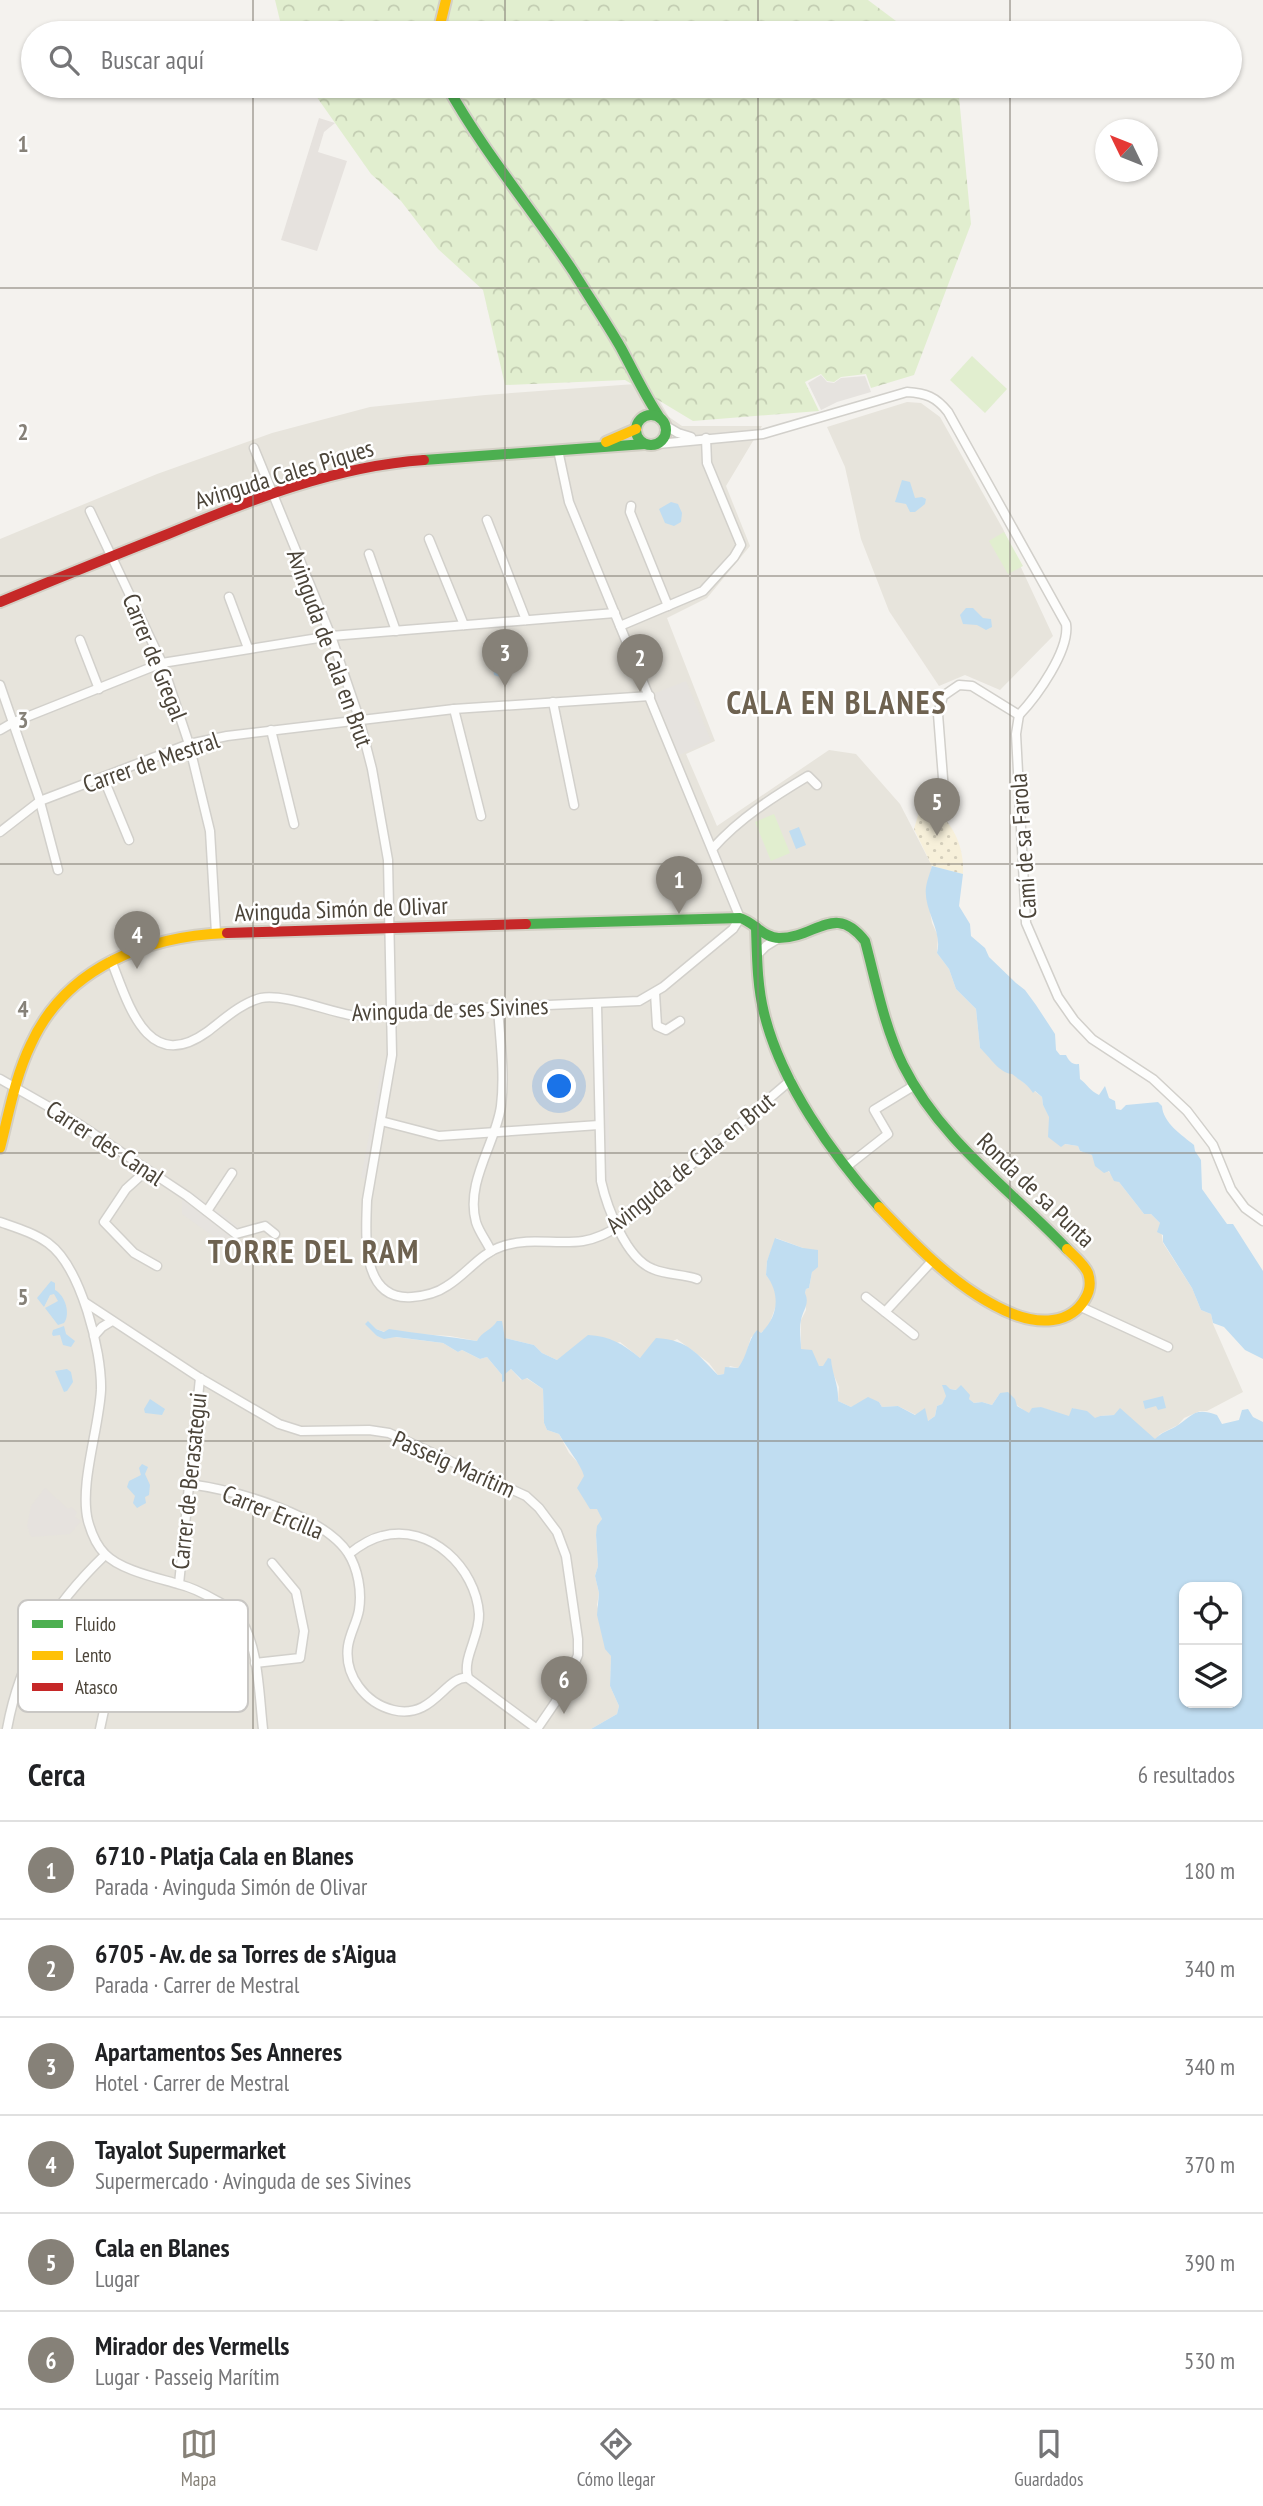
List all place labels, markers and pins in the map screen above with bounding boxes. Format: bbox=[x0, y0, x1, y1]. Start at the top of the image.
pin: 3 bbox=[482, 629, 528, 687]
pin: 2 bbox=[617, 634, 663, 692]
pin: 5 bbox=[914, 778, 960, 836]
pin: 1 bbox=[656, 856, 702, 914]
pin: 4 bbox=[114, 911, 160, 969]
pin: 6 bbox=[541, 1656, 587, 1714]

